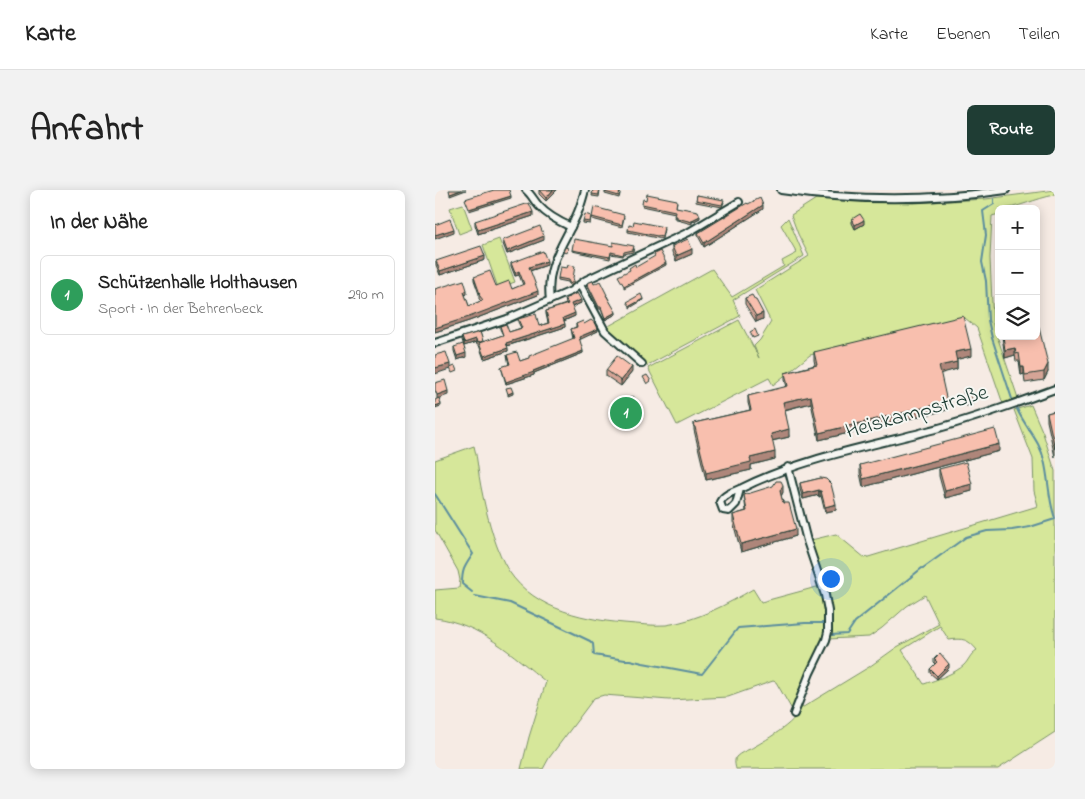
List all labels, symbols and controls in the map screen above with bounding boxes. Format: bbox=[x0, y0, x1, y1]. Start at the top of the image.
text: Karte bbox=[25, 17, 76, 52]
text: Karte bbox=[870, 22, 908, 48]
text: Ebenen bbox=[936, 22, 990, 48]
text: Teilen bbox=[1018, 22, 1060, 48]
text: Anfahrt bbox=[30, 105, 143, 156]
button: Route bbox=[967, 105, 1055, 155]
map controls bbox=[995, 205, 1040, 340]
button: + bbox=[995, 205, 1040, 250]
text: In der Nähe bbox=[50, 208, 148, 238]
button: − bbox=[995, 250, 1040, 295]
text: Schützenhalle Holthausen bbox=[98, 270, 297, 297]
text: 1 bbox=[64, 283, 70, 307]
text: 290 m bbox=[348, 283, 384, 307]
button: layers bbox=[995, 295, 1040, 340]
text: Sport · In der Behrenbeck bbox=[98, 297, 263, 321]
street label: Heiskampstraße bbox=[842, 377, 992, 449]
pin: 1 bbox=[610, 394, 642, 432]
your location bbox=[818, 566, 844, 592]

